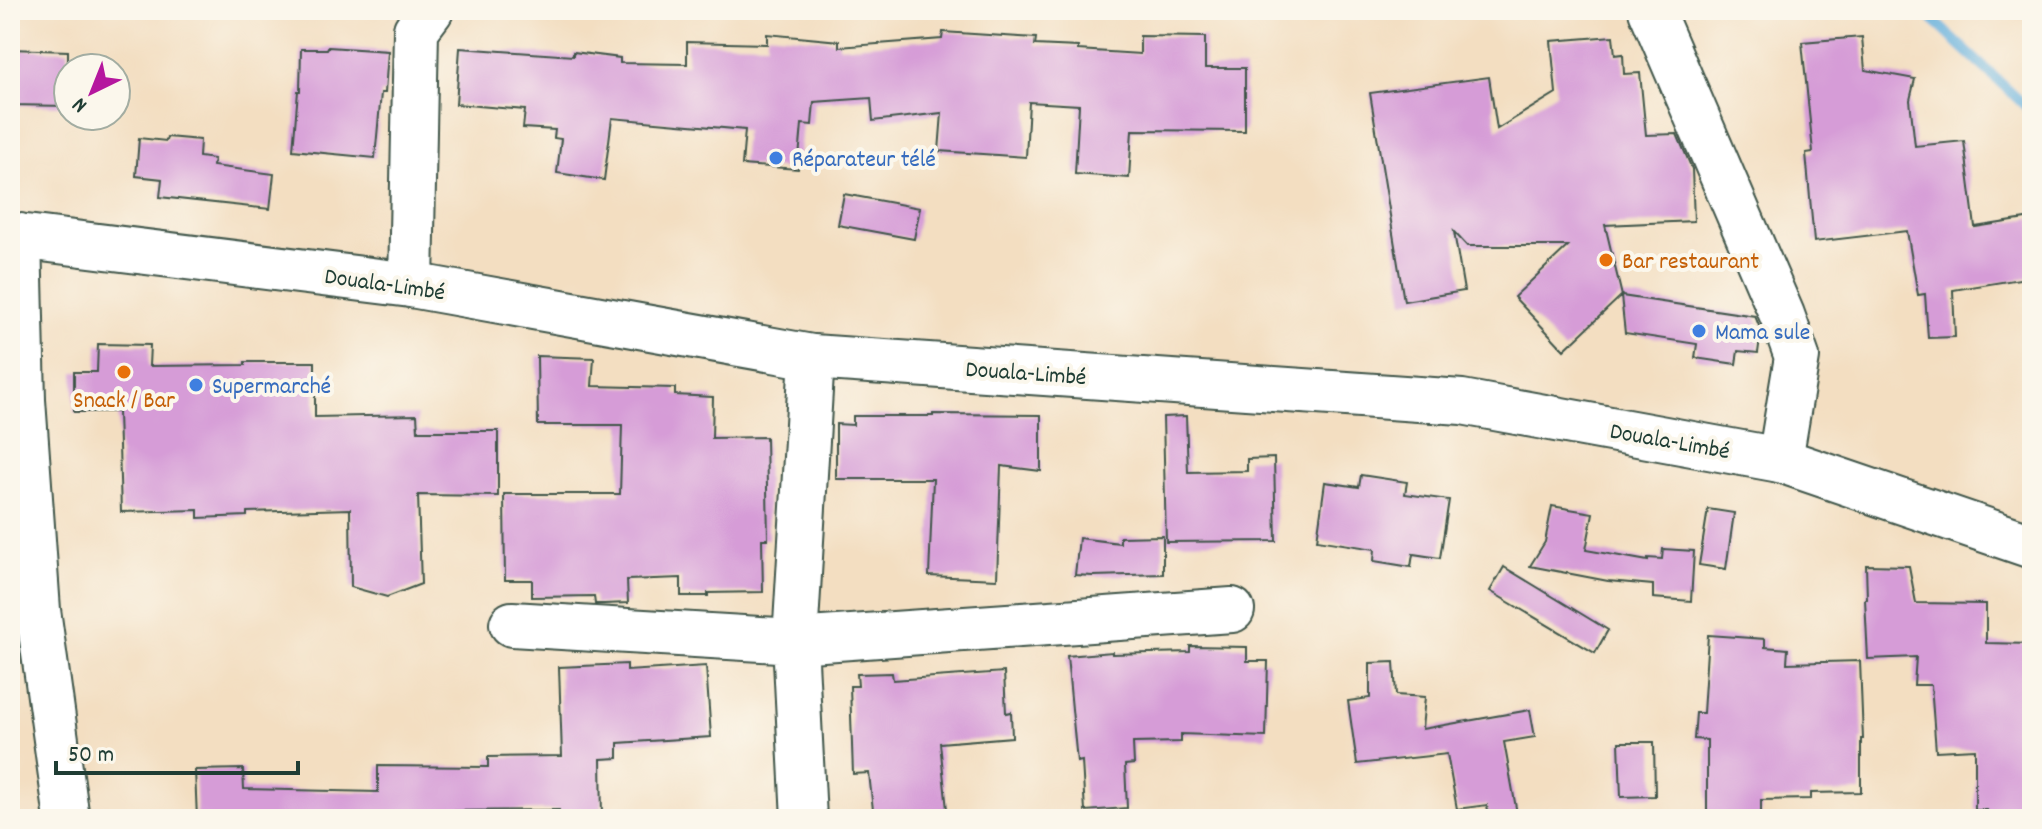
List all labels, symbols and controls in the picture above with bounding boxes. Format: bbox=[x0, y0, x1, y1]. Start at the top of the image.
north arrow bbox=[52, 52, 132, 132]
text: N bbox=[66, 89, 95, 119]
place label: Réparateur télé bbox=[792, 144, 936, 178]
marker: Réparateur télé bbox=[767, 149, 785, 167]
place label: Bar restaurant bbox=[1622, 246, 1759, 280]
marker: Bar restaurant bbox=[1597, 251, 1615, 269]
street label: Douala-Limbé bbox=[322, 261, 447, 311]
place label: Mama sule bbox=[1715, 317, 1810, 351]
marker: Mama sule bbox=[1690, 322, 1708, 340]
street label: Douala-Limbé bbox=[964, 354, 1087, 396]
marker: Snack / Bar bbox=[115, 363, 133, 381]
place label: Supermarché bbox=[212, 371, 331, 405]
marker: Supermarché bbox=[187, 376, 205, 394]
place label: Snack / Bar bbox=[73, 385, 175, 419]
street label: Douala-Limbé bbox=[1607, 416, 1732, 470]
scale bar bbox=[56, 725, 298, 775]
text: 50 m bbox=[68, 739, 114, 773]

